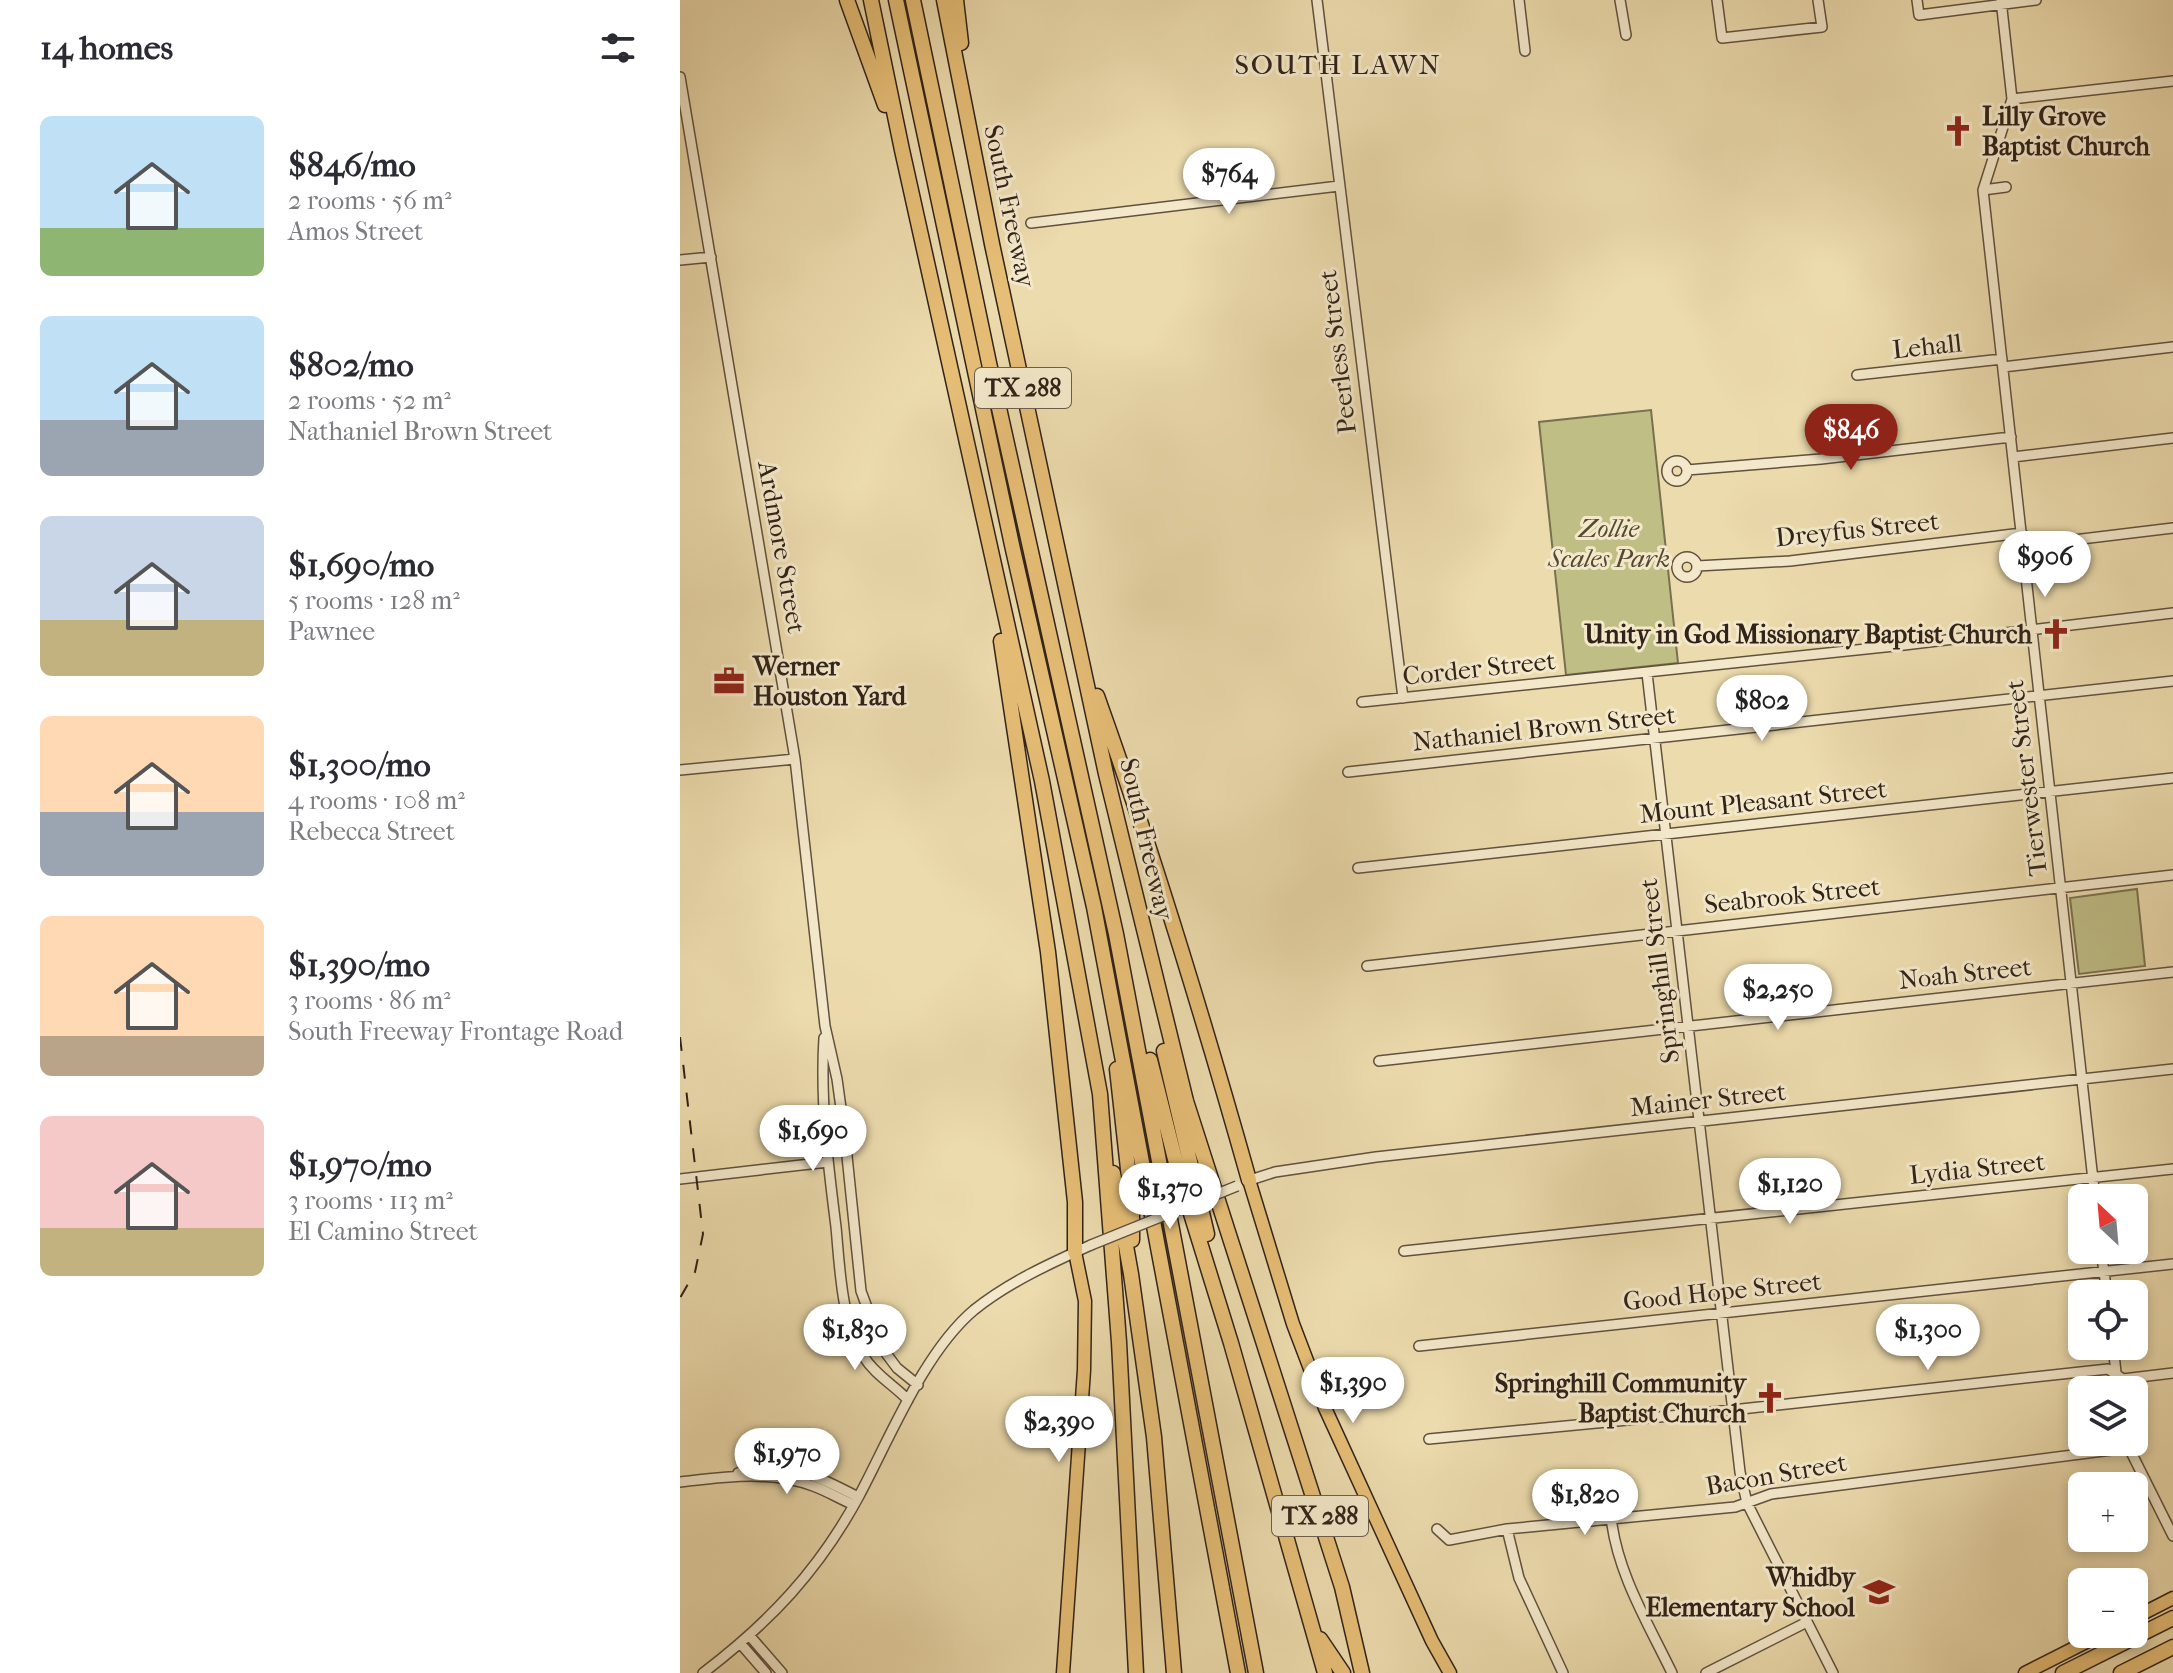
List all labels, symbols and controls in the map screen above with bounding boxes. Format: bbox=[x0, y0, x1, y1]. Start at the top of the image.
icon: filters bbox=[596, 26, 640, 70]
text: 14 homes bbox=[40, 28, 173, 68]
district label: SOUTH LAWN bbox=[1234, 48, 1442, 81]
place label: Lilly Grove Baptist Church bbox=[1982, 101, 2150, 162]
church icon: Lilly Grove Baptist Church bbox=[1941, 114, 1975, 148]
street label: South Freeway bbox=[977, 122, 1042, 291]
text: $846/mo bbox=[288, 145, 416, 185]
icon: home bbox=[104, 148, 200, 244]
pin: $764 bbox=[1182, 148, 1276, 216]
text: $764 bbox=[1201, 158, 1257, 189]
text: 2 rooms · 56 m² bbox=[288, 185, 452, 216]
text: Amos Street bbox=[288, 216, 423, 247]
street label: Peerless Street bbox=[1312, 267, 1363, 436]
street label: Lehall bbox=[1891, 327, 1963, 366]
text: $802/mo bbox=[288, 345, 414, 385]
icon: home bbox=[104, 348, 200, 444]
road number: TX 288 bbox=[975, 368, 1071, 408]
text: 2 rooms · 52 m² bbox=[288, 385, 451, 416]
pin: $846 bbox=[1804, 404, 1898, 472]
text: $846 bbox=[1823, 414, 1879, 445]
text: Nathaniel Brown Street bbox=[288, 416, 552, 447]
street label: Ardmore Street bbox=[751, 458, 812, 636]
street label: Dreyfus Street bbox=[1774, 505, 1941, 554]
park label: Zollie Scales Park bbox=[1547, 513, 1670, 574]
pin: $906 bbox=[1998, 531, 2092, 599]
text: $906 bbox=[2017, 541, 2073, 572]
text: $1,690/mo bbox=[288, 545, 434, 585]
icon: home bbox=[104, 548, 200, 644]
text: 5 rooms · 128 m² bbox=[288, 585, 460, 616]
text: Pawnee bbox=[288, 616, 375, 647]
church icon: Unity in God Missionary Baptist Church bbox=[2039, 617, 2073, 651]
place label: Unity in God Missionary Baptist Church bbox=[1583, 619, 2032, 650]
street label: Corder Street bbox=[1401, 645, 1558, 692]
place label: Werner Houston Yard bbox=[752, 651, 907, 712]
office icon: Werner Houston Yard bbox=[712, 664, 746, 698]
pin: $802 bbox=[1715, 675, 1809, 743]
street label: Tierwester Street bbox=[1999, 677, 2054, 878]
text: $802 bbox=[1734, 685, 1790, 716]
street label: Nathaniel Brown Street bbox=[1411, 699, 1678, 758]
text: $1,300/mo bbox=[288, 745, 431, 785]
icon: home bbox=[104, 748, 200, 844]
street label: South Freeway bbox=[1113, 755, 1180, 924]
street label: Mount Pleasant Street bbox=[1638, 773, 1889, 830]
text: 4 rooms · 108 m² bbox=[288, 785, 465, 816]
text: Rebecca Street bbox=[288, 816, 455, 847]
street label: Seabrook Street bbox=[1703, 871, 1882, 920]
street label: Springhill Street bbox=[1633, 876, 1686, 1065]
text: $1,390/mo bbox=[288, 945, 430, 985]
icon: home bbox=[104, 948, 200, 1044]
street label: Noah Street bbox=[1897, 951, 2034, 996]
pin: $2,250 bbox=[1713, 964, 1843, 1032]
text: $2,250 bbox=[1742, 974, 1814, 1005]
text: 3 rooms · 86 m² bbox=[288, 985, 451, 1016]
text: South Freeway Frontage Road bbox=[288, 1016, 623, 1047]
street label: Mainer Street bbox=[1629, 1076, 1788, 1123]
pin: $1,690 bbox=[748, 1105, 878, 1173]
text: $1,690 bbox=[778, 1115, 848, 1146]
text: $1,970/mo bbox=[288, 1145, 432, 1185]
street label: Lydia Street bbox=[1908, 1146, 2047, 1191]
icon: home bbox=[104, 1148, 200, 1244]
pin: $1,120 bbox=[1725, 1158, 1855, 1226]
pin: $1,370 bbox=[1105, 1163, 1235, 1231]
text: $1,120 bbox=[1757, 1168, 1823, 1199]
text: $1,370 bbox=[1137, 1173, 1203, 1204]
north arrow bbox=[2068, 1184, 2148, 1264]
map controls bbox=[2068, 1184, 2148, 1648]
text: 3 rooms · 113 m² bbox=[288, 1185, 453, 1216]
text: El Camino Street bbox=[288, 1216, 478, 1247]
street label: Good Hope Street bbox=[1621, 1266, 1823, 1317]
button: locate bbox=[2068, 1280, 2148, 1360]
pin: $1,830 bbox=[790, 1304, 920, 1372]
pin: $1,300 bbox=[1863, 1304, 1993, 1372]
text: $1,830 bbox=[821, 1314, 889, 1345]
text: $1,300 bbox=[1894, 1314, 1962, 1345]
pin: $1,390 bbox=[1288, 1357, 1418, 1425]
text: $1,390 bbox=[1319, 1367, 1387, 1398]
place label: Springhill Community Baptist Church bbox=[1495, 1368, 1748, 1429]
button: layers bbox=[2068, 1376, 2148, 1456]
church icon: Springhill Community Baptist Church bbox=[1753, 1381, 1787, 1415]
pin: $2,390 bbox=[994, 1396, 1124, 1464]
text: $2,390 bbox=[1023, 1406, 1095, 1437]
pin: $1,970 bbox=[722, 1428, 852, 1496]
text: $1,970 bbox=[753, 1438, 821, 1469]
street label: Bacon Street bbox=[1703, 1447, 1850, 1502]
pin: $1,820 bbox=[1520, 1469, 1650, 1537]
button: + bbox=[2068, 1472, 2148, 1552]
text: $1,820 bbox=[1550, 1479, 1620, 1510]
road number: TX 288 bbox=[1272, 1496, 1368, 1536]
place label: Whidby Elementary School bbox=[1646, 1562, 1857, 1623]
button: − bbox=[2068, 1568, 2148, 1648]
school or university icon: Whidby Elementary School bbox=[1862, 1575, 1896, 1609]

